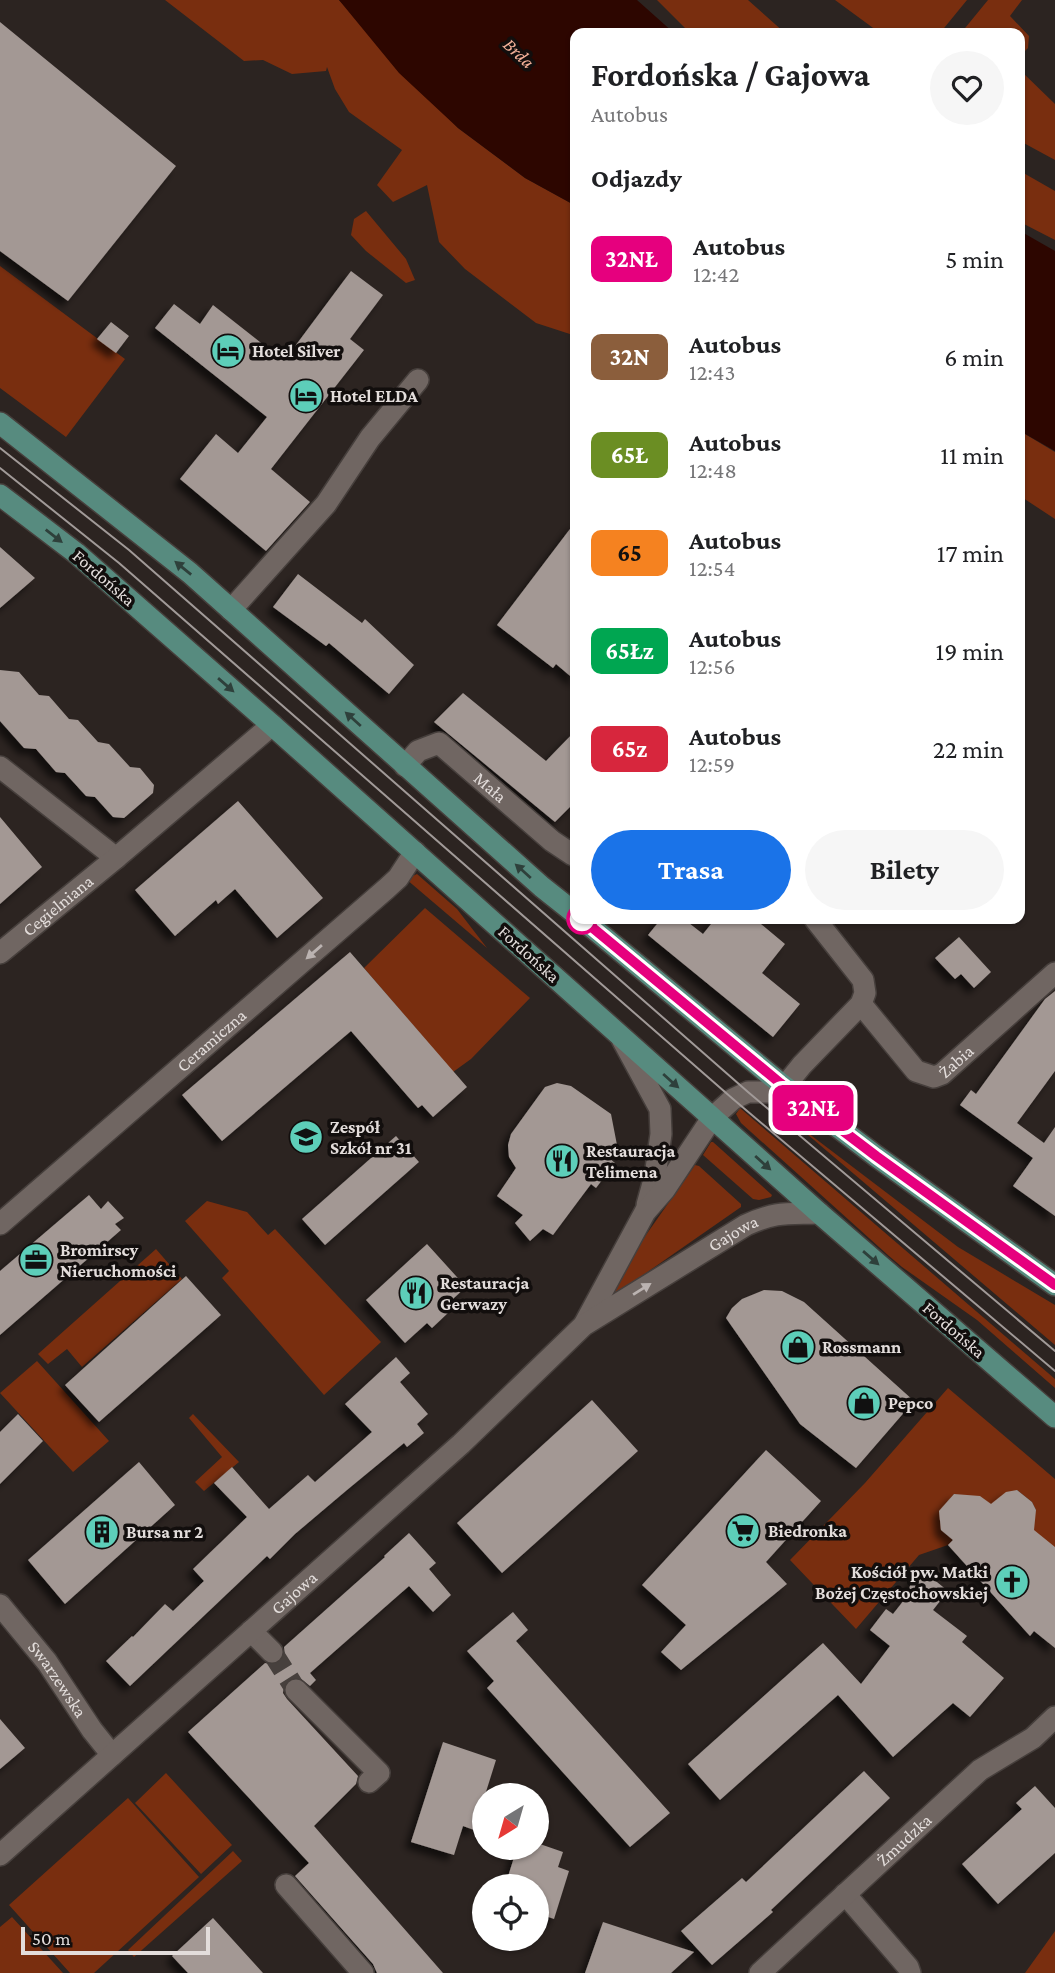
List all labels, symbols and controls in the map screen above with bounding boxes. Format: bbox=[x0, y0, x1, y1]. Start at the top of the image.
water label: Brda bbox=[499, 34, 539, 72]
button: heart bbox=[930, 51, 1004, 125]
text: Fordońska / Gajowa bbox=[591, 56, 870, 93]
text: Autobus bbox=[591, 101, 668, 127]
text: Odjazdy bbox=[591, 164, 682, 193]
text: Autobus bbox=[693, 232, 785, 261]
text: 32NŁ bbox=[605, 245, 658, 272]
text: 5 min bbox=[945, 245, 1004, 274]
text: 12:42 bbox=[693, 261, 739, 287]
text: Autobus bbox=[689, 330, 781, 359]
hotel icon: Hotel Silver bbox=[209, 332, 247, 370]
place label: Hotel Silver bbox=[252, 341, 341, 361]
text: 32N bbox=[609, 343, 650, 370]
text: 6 min bbox=[944, 343, 1004, 372]
text: 12:43 bbox=[689, 359, 735, 385]
hotel icon: Hotel ELDA bbox=[287, 377, 325, 415]
place label: Hotel ELDA bbox=[330, 386, 418, 406]
text: Autobus bbox=[689, 428, 781, 457]
text: 65Ł bbox=[611, 441, 648, 468]
text: 11 min bbox=[940, 441, 1004, 470]
text: 12:48 bbox=[689, 457, 737, 483]
text: Autobus bbox=[689, 526, 781, 555]
one-way arrow bbox=[45, 529, 63, 543]
text: 65 bbox=[617, 539, 642, 566]
text: 17 min bbox=[937, 539, 1004, 568]
street label: Fordońska bbox=[69, 546, 139, 610]
text: 12:54 bbox=[689, 555, 735, 581]
one-way arrow bbox=[175, 561, 192, 576]
text: Autobus bbox=[689, 624, 781, 653]
text: 65Łz bbox=[605, 637, 654, 664]
text: 19 min bbox=[936, 637, 1004, 666]
text: 12:56 bbox=[689, 653, 735, 679]
one-way arrow bbox=[217, 677, 235, 693]
one-way arrow bbox=[344, 711, 362, 727]
text: Autobus bbox=[689, 722, 781, 751]
text: 65z bbox=[612, 735, 647, 762]
text: 22 min bbox=[933, 735, 1004, 764]
text: 12:59 bbox=[689, 751, 735, 777]
street label: Mała bbox=[470, 768, 510, 807]
button: Trasa bbox=[591, 830, 791, 910]
button: Bilety bbox=[805, 830, 1004, 910]
one-way arrow bbox=[515, 863, 532, 879]
street label: Cegielniana bbox=[19, 871, 97, 940]
unlabelled marker bbox=[567, 904, 597, 934]
street label: Fordońska bbox=[494, 921, 564, 987]
one-way arrow bbox=[305, 944, 323, 960]
street label: Ceramiczna bbox=[173, 1005, 250, 1076]
street label: Żabia bbox=[934, 1041, 978, 1082]
one-way arrow bbox=[662, 1072, 679, 1088]
line badge: 32NŁ bbox=[764, 1085, 862, 1131]
text: 32NŁ bbox=[787, 1094, 840, 1121]
place label: Zespół Szkół nr 31 bbox=[330, 1117, 412, 1158]
school or university icon: Zespół Szkół nr 31 bbox=[287, 1118, 325, 1156]
place label: Restauracja Telimena bbox=[586, 1141, 676, 1182]
restaurant icon: Restauracja Telimena bbox=[543, 1142, 581, 1180]
one-way arrow bbox=[754, 1155, 771, 1171]
street label: Gajowa bbox=[705, 1211, 761, 1256]
place label: Bromirscy Nieruchomości bbox=[60, 1240, 177, 1281]
office icon: Bromirscy Nieruchomości bbox=[17, 1241, 55, 1279]
one-way arrow bbox=[862, 1250, 880, 1266]
place label: Restauracja Gerwazy bbox=[440, 1273, 530, 1314]
restaurant icon: Restauracja Gerwazy bbox=[397, 1274, 435, 1312]
one-way arrow bbox=[632, 1283, 651, 1296]
street label: Fordońska bbox=[919, 1298, 989, 1362]
shop icon: Rossmann bbox=[779, 1328, 817, 1366]
place label: Rossmann bbox=[822, 1337, 902, 1357]
shop icon: Pepco bbox=[845, 1384, 883, 1422]
place label: Pepco bbox=[888, 1393, 933, 1413]
supermarket icon: Biedronka bbox=[724, 1512, 762, 1550]
building icon: Bursa nr 2 bbox=[83, 1513, 121, 1551]
place label: Biedronka bbox=[768, 1521, 847, 1541]
place label: Bursa nr 2 bbox=[126, 1522, 204, 1542]
place label: Kościół pw. Matki Bożej Częstochowskiej bbox=[815, 1562, 989, 1604]
church icon: Kościół pw. Matki Bożej Częstochowskiej bbox=[993, 1563, 1031, 1601]
street label: Gajowa bbox=[267, 1567, 321, 1618]
street label: Swarzewska bbox=[24, 1637, 91, 1721]
north arrow bbox=[472, 1783, 550, 1860]
map controls bbox=[472, 1783, 549, 1951]
street label: Żmudzka bbox=[873, 1810, 936, 1870]
button: locate bbox=[472, 1874, 549, 1951]
scale bar bbox=[21, 1924, 210, 1956]
text: 50 m bbox=[32, 1928, 71, 1949]

